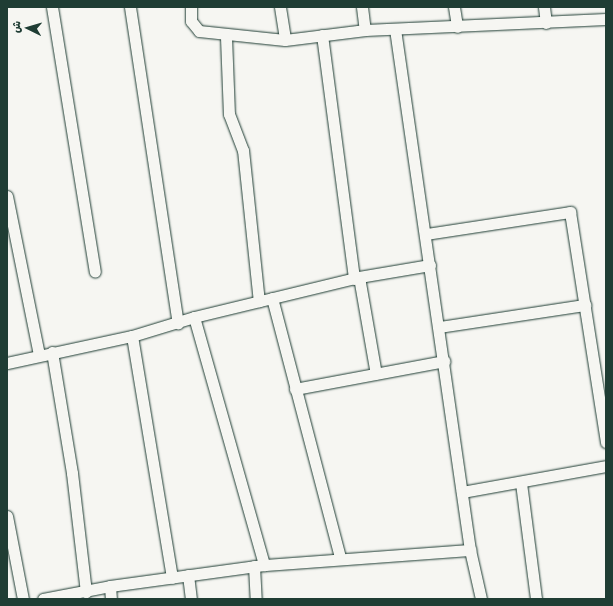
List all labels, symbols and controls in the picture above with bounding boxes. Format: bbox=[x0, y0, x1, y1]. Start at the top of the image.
north arrow bbox=[8, 8, 48, 48]
text: ش bbox=[9, 20, 24, 34]

